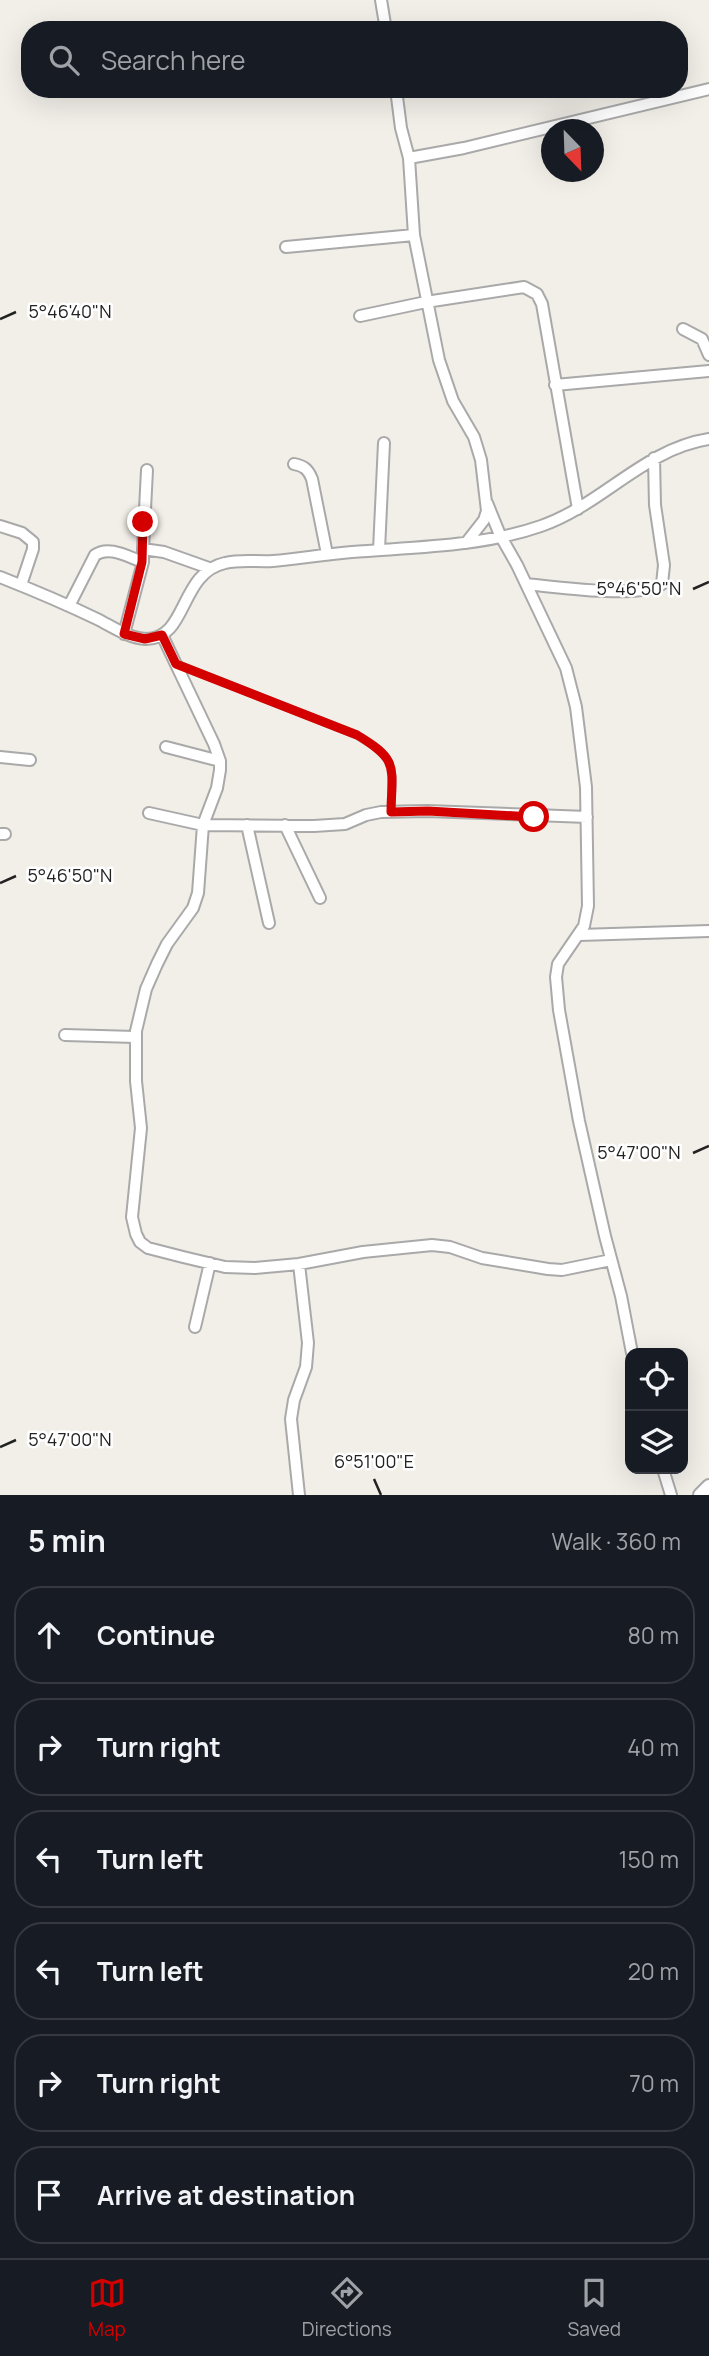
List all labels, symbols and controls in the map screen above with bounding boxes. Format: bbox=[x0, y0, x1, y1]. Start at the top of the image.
search box bbox=[21, 21, 688, 98]
icon: search bbox=[45, 41, 83, 79]
text: Search here bbox=[101, 42, 246, 78]
north arrow bbox=[541, 119, 604, 182]
text: 5°46'40"N bbox=[29, 299, 111, 323]
route end bbox=[127, 506, 158, 537]
text: 5°46'50"N bbox=[597, 576, 681, 600]
route start bbox=[518, 801, 549, 832]
text: 5°46'50"N bbox=[28, 863, 112, 887]
text: 5°47'00"N bbox=[597, 1140, 681, 1164]
map controls bbox=[625, 1348, 688, 1474]
button: locate bbox=[625, 1348, 688, 1411]
button: layers bbox=[625, 1411, 688, 1474]
text: 5°47'00"N bbox=[28, 1427, 112, 1451]
text: 6°51'00"E bbox=[334, 1449, 414, 1473]
text: 5 min bbox=[28, 1520, 106, 1561]
text: Walk · 360 m bbox=[551, 1525, 681, 1557]
icon: ahead bbox=[30, 1616, 68, 1654]
text: Continue bbox=[97, 1617, 215, 1653]
text: 80 m bbox=[628, 1619, 679, 1651]
icon: right bbox=[30, 1728, 68, 1766]
text: Turn right bbox=[97, 1729, 221, 1765]
text: 40 m bbox=[627, 1731, 679, 1763]
icon: left bbox=[30, 1840, 68, 1878]
text: Turn left bbox=[97, 1841, 204, 1877]
text: 150 m bbox=[619, 1843, 679, 1875]
icon: left bbox=[30, 1952, 68, 1990]
text: Turn left bbox=[97, 1953, 204, 1989]
text: 20 m bbox=[628, 1955, 679, 1987]
icon: right bbox=[30, 2064, 68, 2102]
text: Turn right bbox=[97, 2065, 221, 2101]
text: 70 m bbox=[629, 2067, 679, 2099]
icon: arrive bbox=[30, 2176, 68, 2214]
text: Arrive at destination bbox=[97, 2177, 355, 2213]
tab: Map bbox=[88, 2274, 126, 2342]
tab: Directions bbox=[302, 2274, 392, 2342]
tab: Saved bbox=[568, 2274, 621, 2342]

